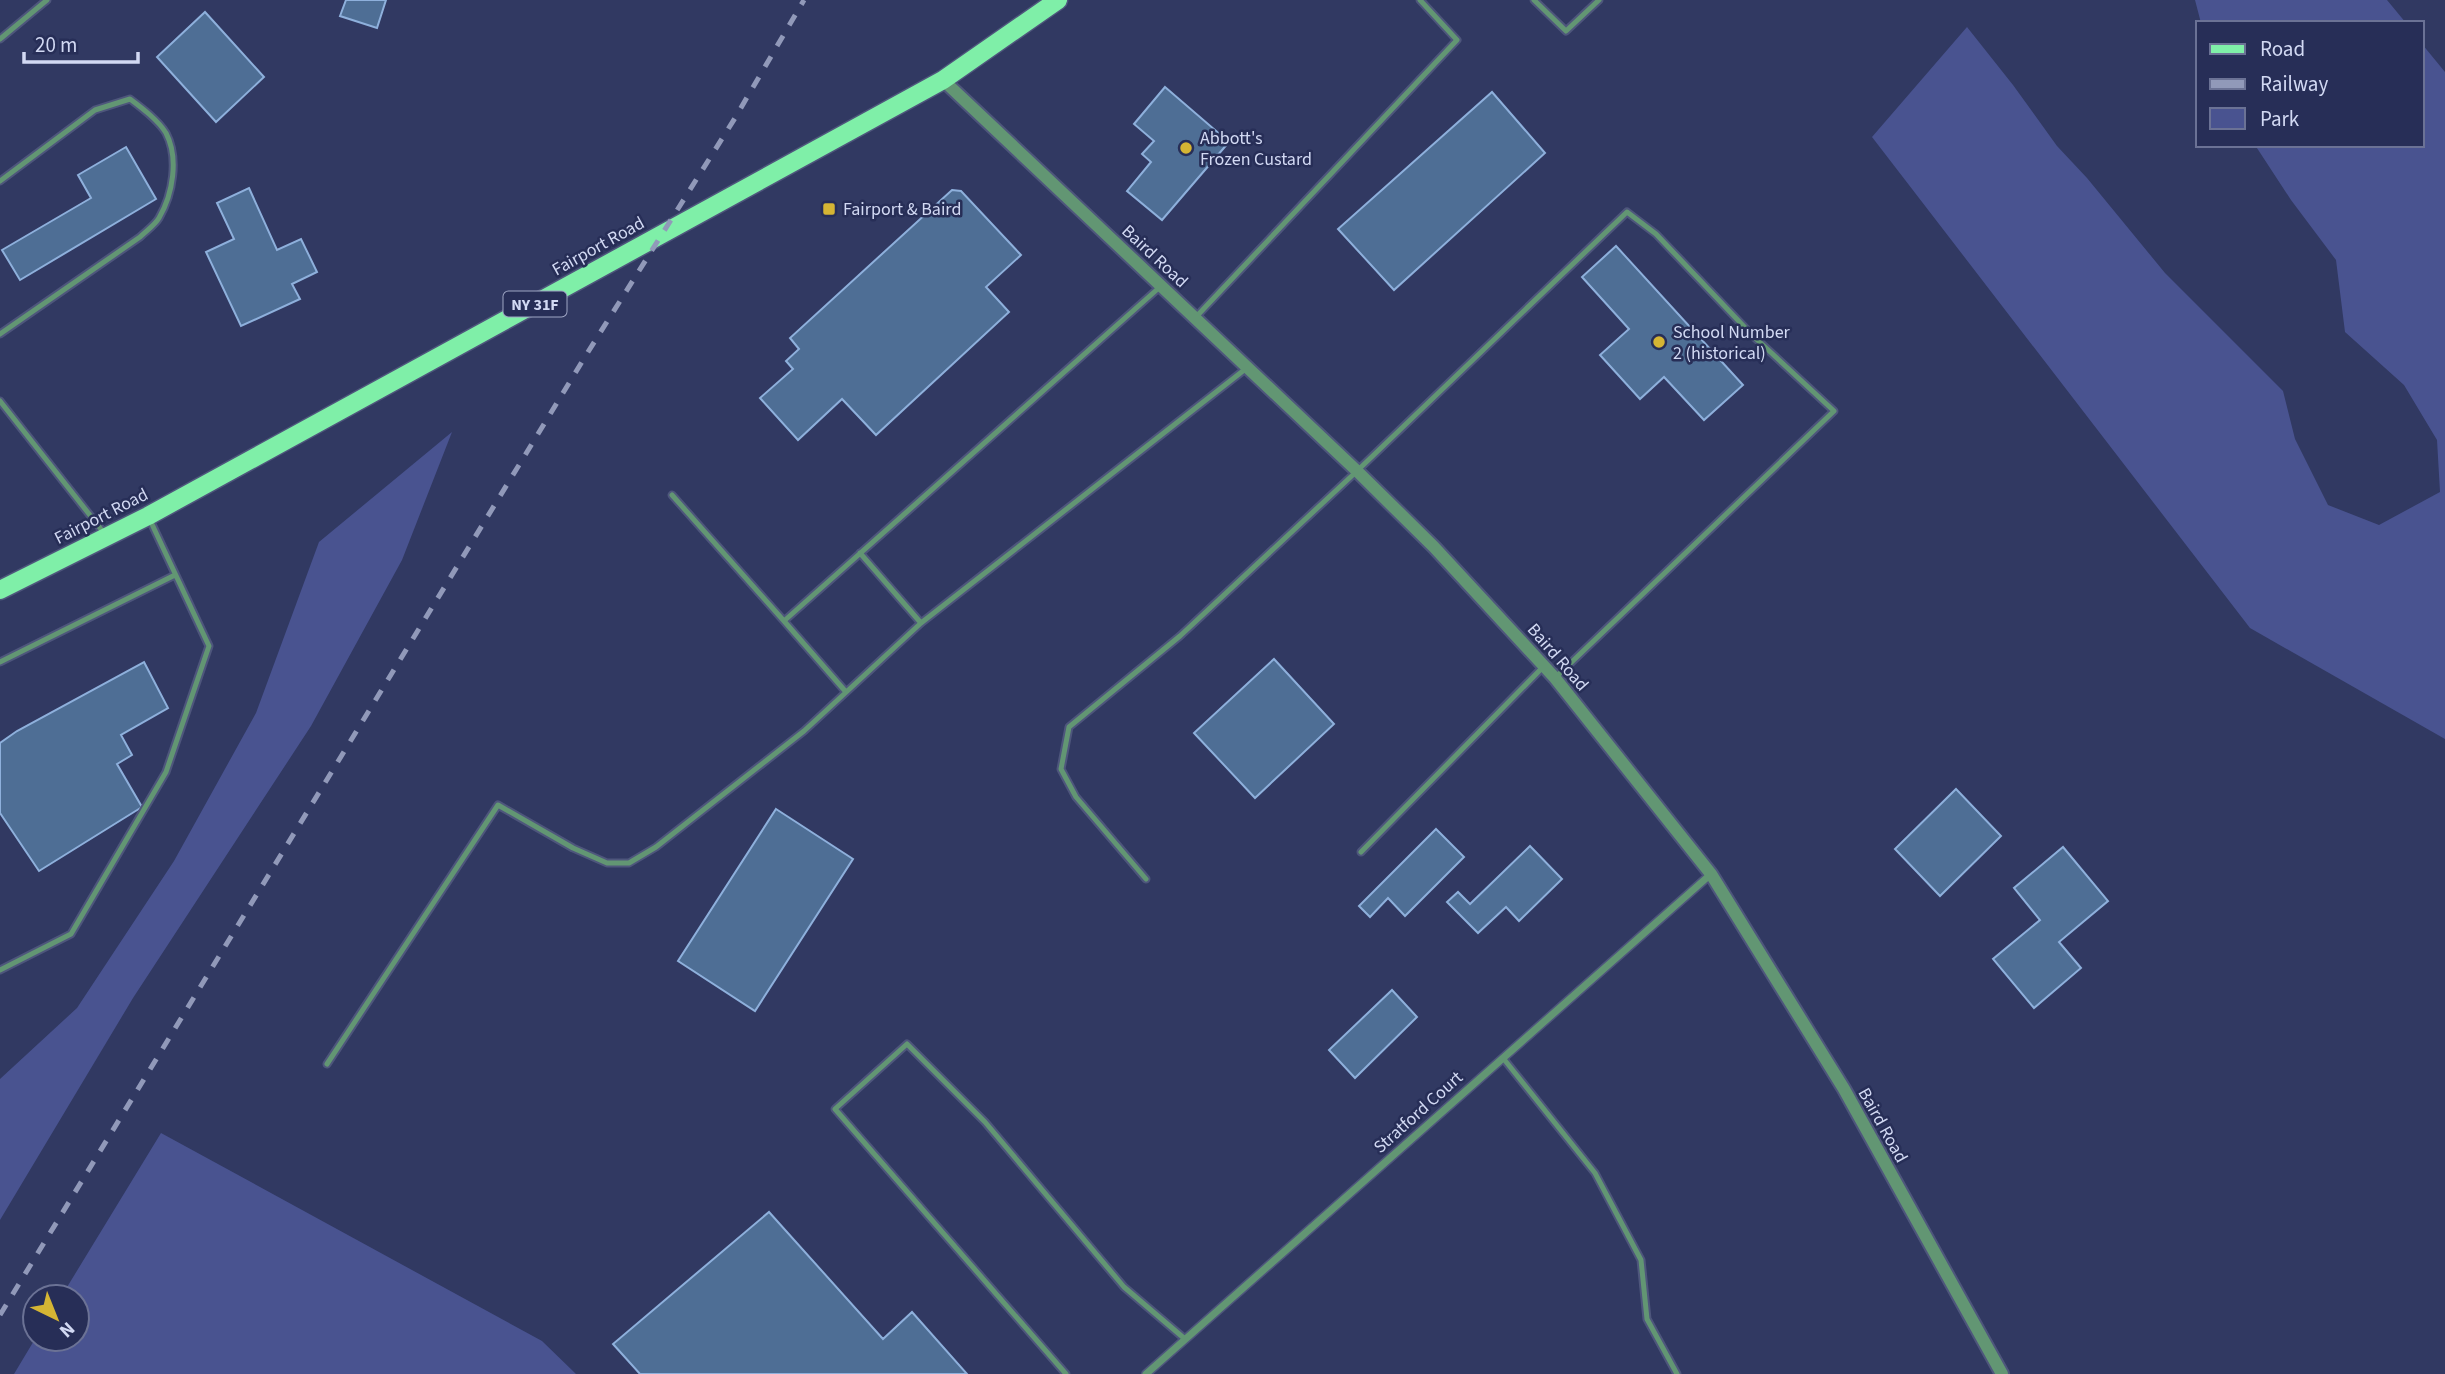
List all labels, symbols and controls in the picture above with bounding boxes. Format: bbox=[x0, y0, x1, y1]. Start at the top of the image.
scale bar bbox=[24, 21, 138, 65]
legend bbox=[2196, 21, 2424, 147]
text: 20 m bbox=[35, 30, 77, 60]
text: Road bbox=[2260, 34, 2305, 64]
text: Railway bbox=[2260, 69, 2328, 99]
text: Park bbox=[2260, 104, 2300, 134]
place label: Abbott's Frozen Custard bbox=[1200, 126, 1312, 172]
marker: Abbott's Frozen Custard bbox=[1178, 140, 1194, 156]
place label: Fairport & Baird bbox=[843, 197, 961, 222]
marker: Fairport & Baird bbox=[821, 201, 837, 217]
street label: Fairport Road bbox=[547, 211, 649, 282]
street label: Baird Road bbox=[1116, 219, 1193, 294]
road number: NY 31F bbox=[504, 292, 566, 316]
place label: School Number 2 (historical) bbox=[1673, 320, 1791, 366]
marker: School Number 2 (historical) bbox=[1651, 334, 1667, 350]
street label: Fairport Road bbox=[50, 482, 152, 551]
street label: Baird Road bbox=[1521, 618, 1594, 697]
street label: Stratford Court bbox=[1368, 1065, 1469, 1159]
street label: Baird Road bbox=[1852, 1083, 1913, 1167]
north arrow bbox=[21, 1283, 91, 1353]
text: N bbox=[53, 1315, 80, 1344]

